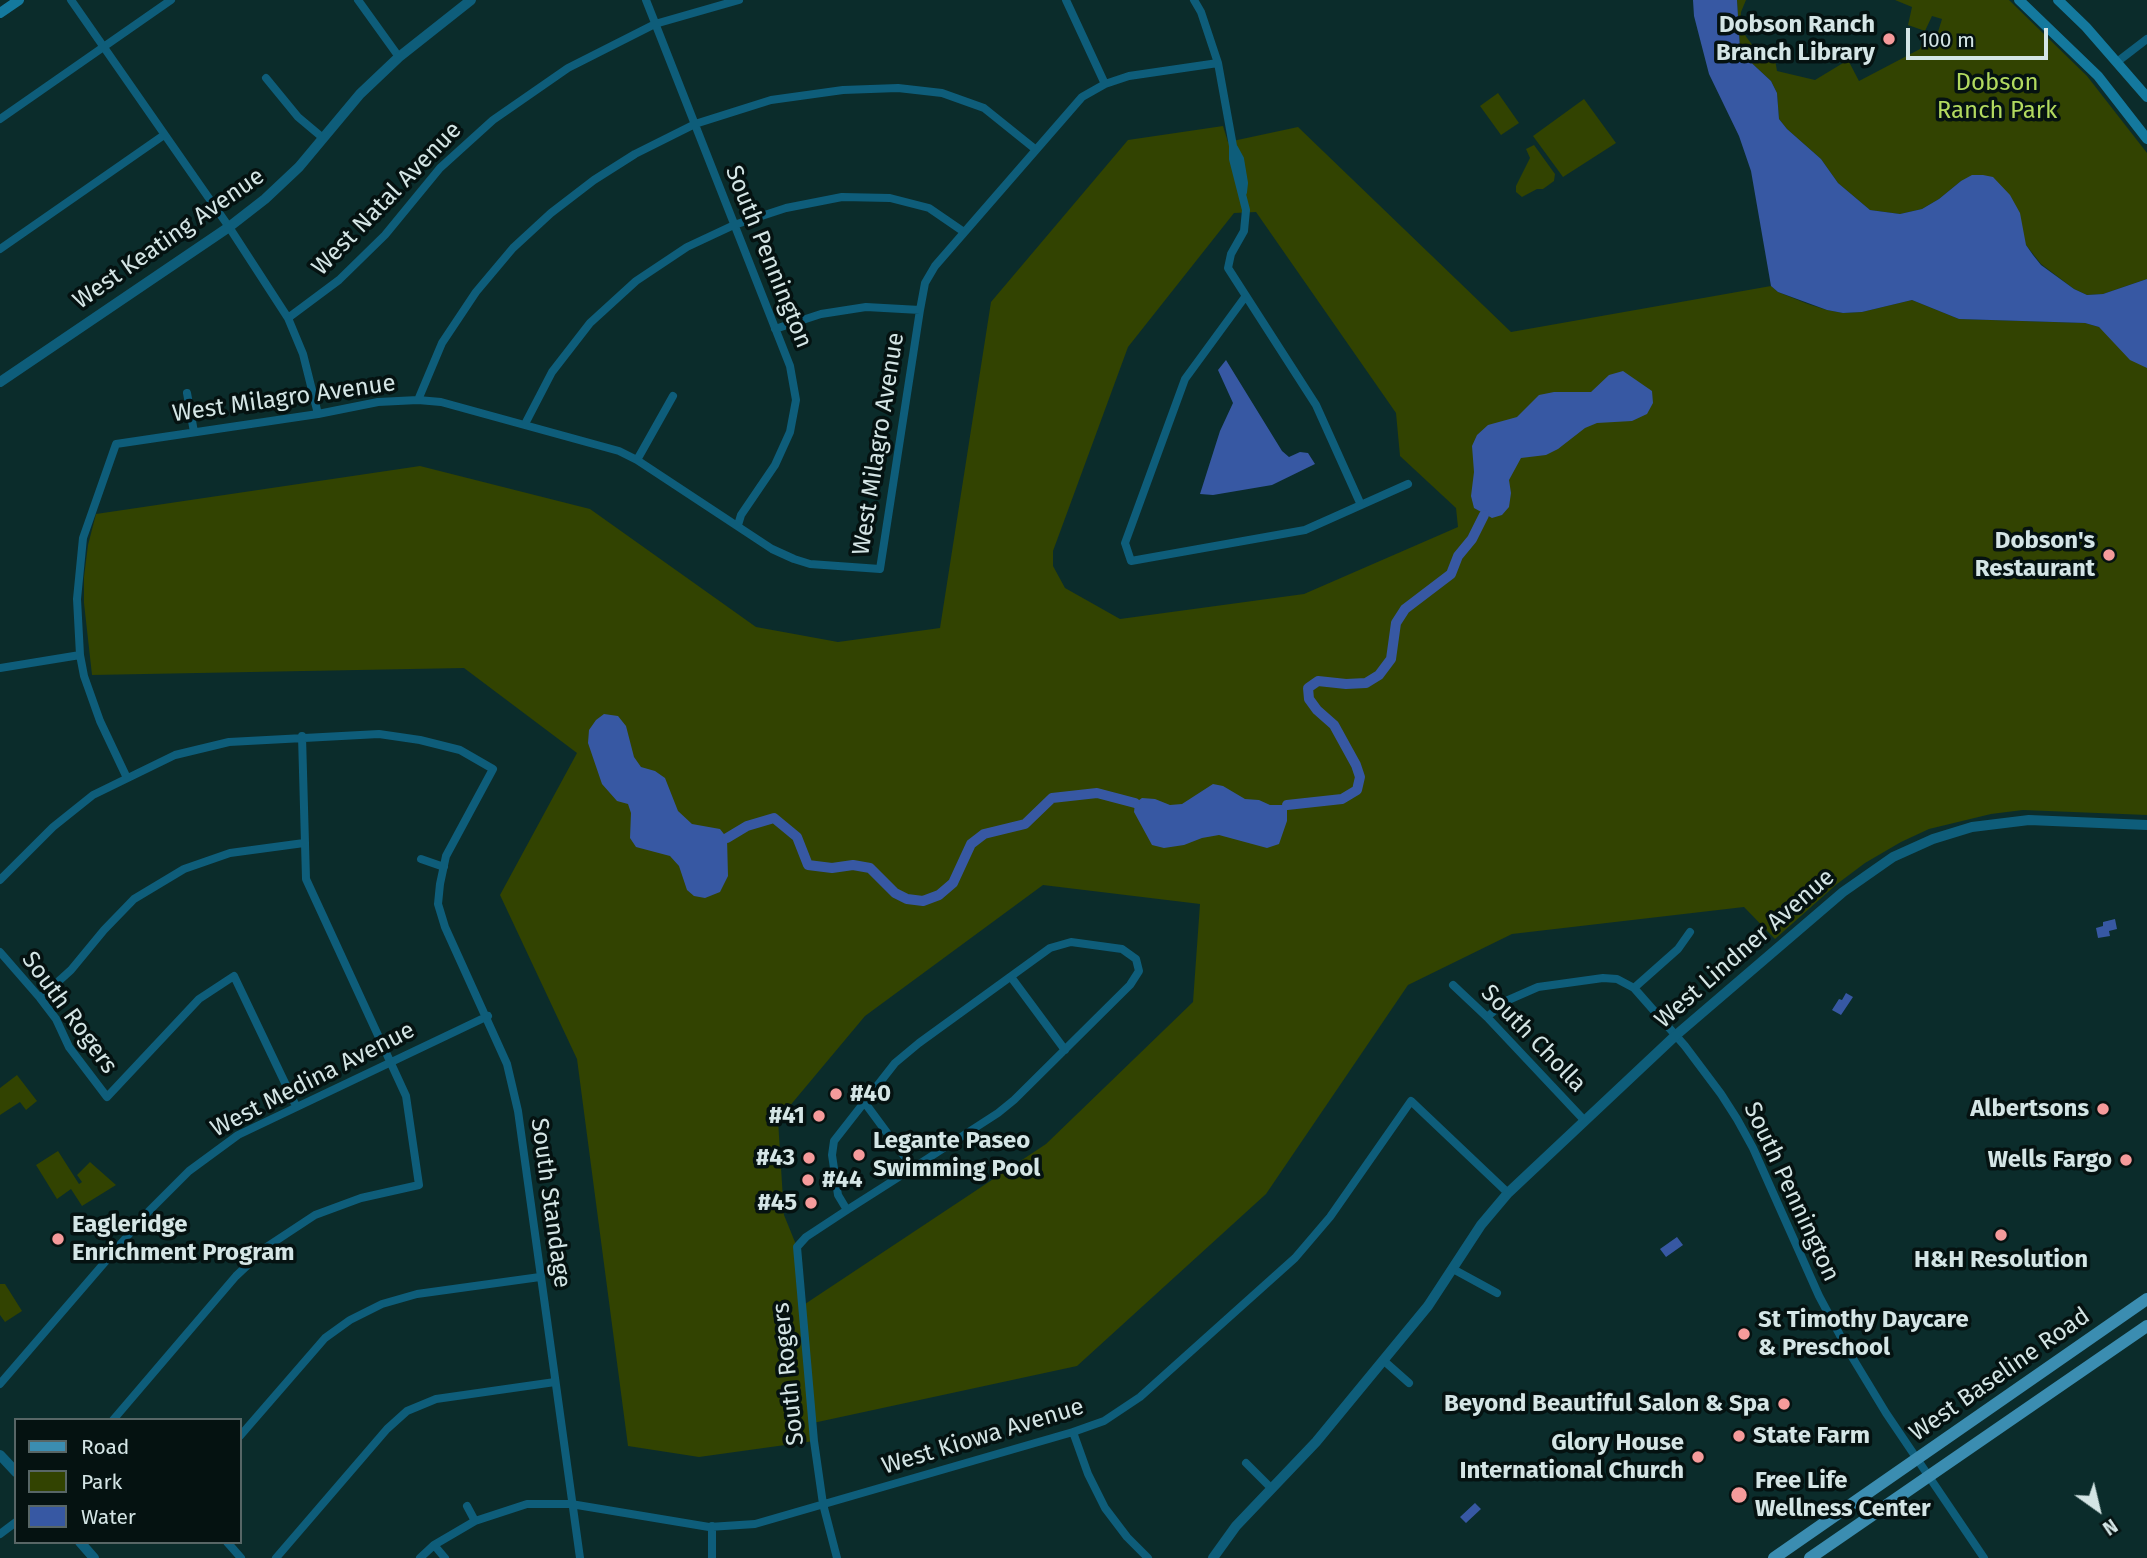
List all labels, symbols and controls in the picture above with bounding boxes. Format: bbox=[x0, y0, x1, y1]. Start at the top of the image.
place label: Dobson Ranch Branch Library bbox=[1716, 11, 1875, 67]
scale bar bbox=[1909, 14, 2051, 58]
text: 100 m bbox=[1919, 27, 1975, 53]
marker: Dobson Ranch Branch Library bbox=[1881, 31, 1897, 47]
park label: Dobson Ranch Park bbox=[1937, 69, 2057, 125]
street label: West Natal Avenue bbox=[306, 116, 468, 282]
street label: West Keating Avenue bbox=[68, 162, 270, 316]
street label: South Pennington bbox=[718, 162, 818, 352]
street label: West Milagro Avenue bbox=[847, 331, 911, 557]
street label: West Milagro Avenue bbox=[171, 369, 397, 429]
place label: Dobson's Restaurant bbox=[1975, 527, 2095, 583]
marker: Dobson's Restaurant bbox=[2101, 547, 2117, 563]
street label: West Lindner Avenue bbox=[1649, 863, 1841, 1035]
street label: South Rogers bbox=[15, 946, 123, 1080]
street label: South Cholla bbox=[1475, 979, 1591, 1099]
street label: West Medina Avenue bbox=[206, 1016, 420, 1144]
place label: #40 bbox=[850, 1080, 891, 1108]
marker: #40 bbox=[828, 1086, 844, 1102]
place label: Albertsons bbox=[1970, 1095, 2089, 1123]
street label: South Pennington bbox=[1737, 1098, 1845, 1286]
marker: Albertsons bbox=[2095, 1101, 2111, 1117]
place label: #41 bbox=[769, 1102, 805, 1130]
marker: #41 bbox=[811, 1108, 827, 1124]
street label: South Standage bbox=[524, 1116, 576, 1290]
place label: Legante Paseo Swimming Pool bbox=[873, 1127, 1040, 1183]
place label: #43 bbox=[756, 1144, 795, 1172]
place label: Wells Fargo bbox=[1988, 1146, 2112, 1174]
marker: Legante Paseo Swimming Pool bbox=[851, 1147, 867, 1163]
marker: #43 bbox=[801, 1150, 817, 1166]
marker: Wells Fargo bbox=[2118, 1152, 2134, 1168]
place label: #44 bbox=[822, 1166, 862, 1194]
marker: #44 bbox=[800, 1172, 816, 1188]
place label: #45 bbox=[757, 1189, 797, 1217]
marker: #45 bbox=[803, 1195, 819, 1211]
place label: Eagleridge Enrichment Program bbox=[72, 1211, 295, 1267]
marker: H&H Resolution bbox=[1993, 1227, 2009, 1243]
marker: Eagleridge Enrichment Program bbox=[50, 1231, 66, 1247]
place label: H&H Resolution bbox=[1914, 1246, 2088, 1274]
street label: South Rogers bbox=[767, 1301, 811, 1447]
street label: West Baseline Road bbox=[1904, 1302, 2096, 1448]
place label: St Timothy Daycare & Preschool bbox=[1758, 1306, 1969, 1362]
marker: St Timothy Daycare & Preschool bbox=[1736, 1326, 1752, 1342]
place label: Beyond Beautiful Salon & Spa bbox=[1444, 1390, 1770, 1418]
street label: West Kiowa Avenue bbox=[878, 1393, 1088, 1481]
marker: Beyond Beautiful Salon & Spa bbox=[1776, 1396, 1792, 1412]
legend bbox=[14, 1418, 242, 1544]
place label: State Farm bbox=[1753, 1422, 1870, 1450]
marker: State Farm bbox=[1731, 1428, 1747, 1444]
place label: Glory House International Church bbox=[1459, 1429, 1684, 1485]
text: Road bbox=[81, 1434, 129, 1460]
marker: Glory House International Church bbox=[1690, 1449, 1706, 1465]
place label: Free Life Wellness Center bbox=[1755, 1467, 1931, 1523]
text: Park bbox=[81, 1469, 122, 1495]
north arrow bbox=[2063, 1474, 2133, 1544]
marker: Free Life Wellness Center bbox=[1729, 1485, 1749, 1505]
text: Water bbox=[81, 1504, 136, 1530]
text: N bbox=[2098, 1514, 2122, 1540]

